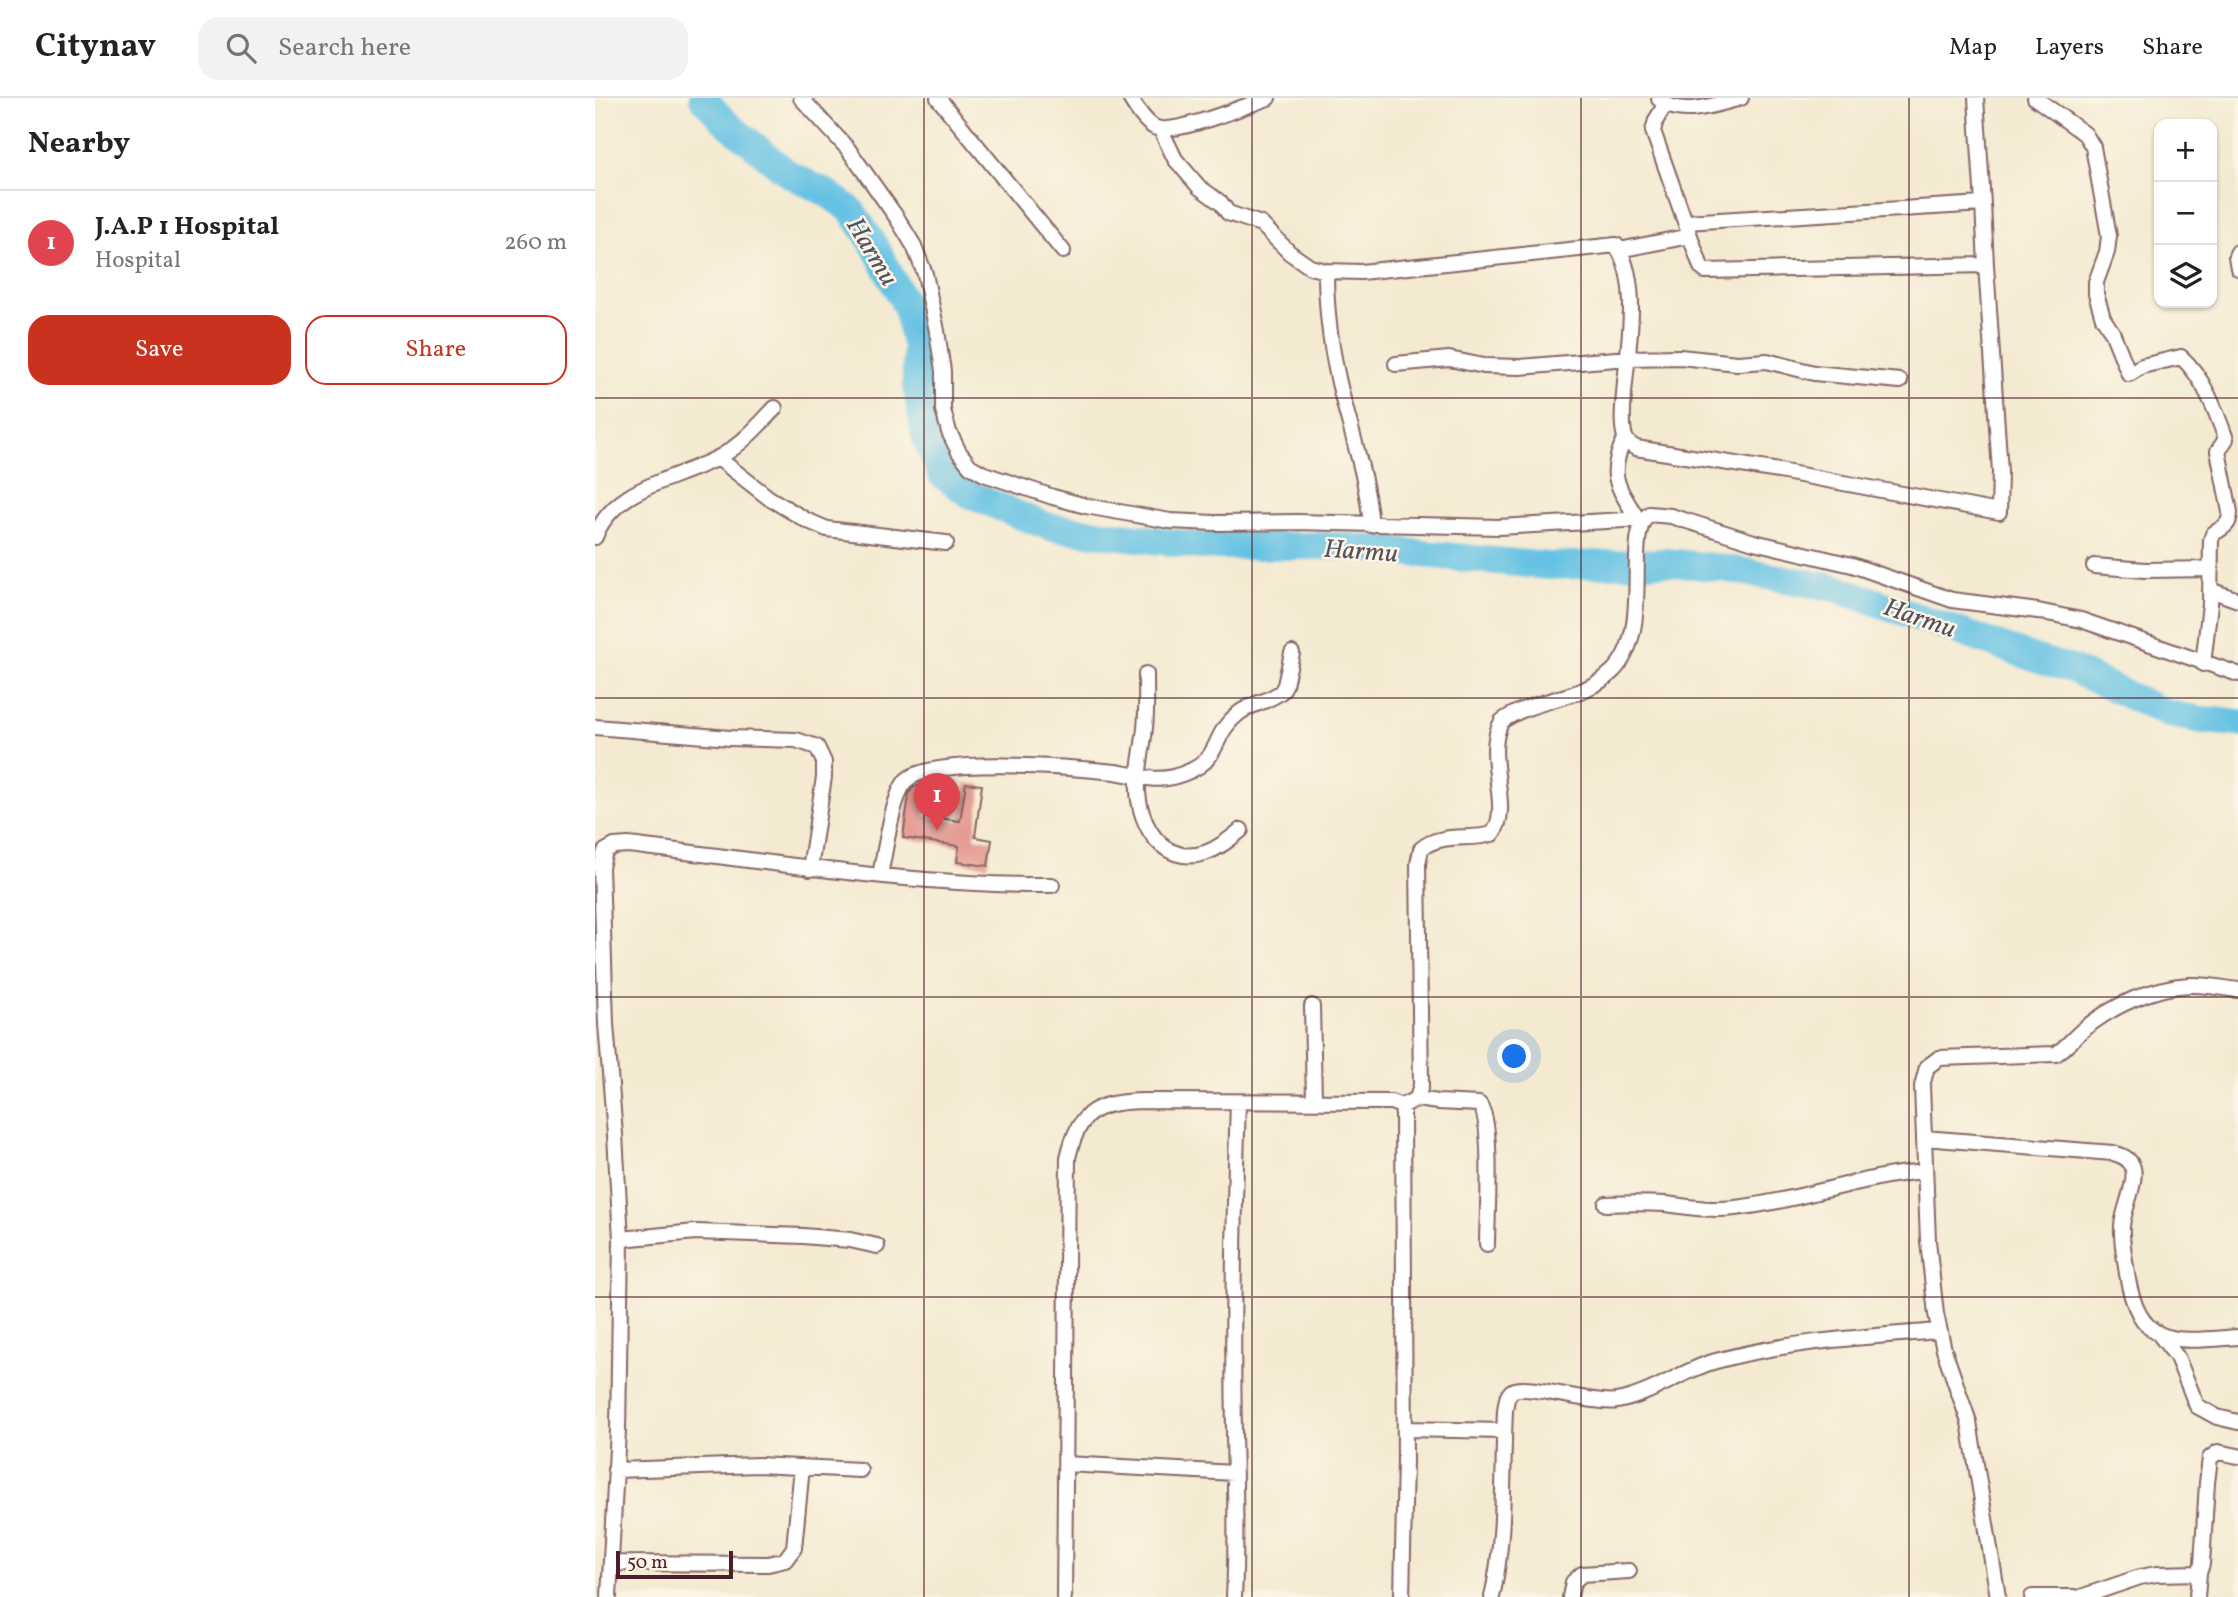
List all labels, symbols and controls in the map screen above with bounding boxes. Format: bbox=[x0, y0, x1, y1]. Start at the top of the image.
search box bbox=[198, 17, 688, 80]
text: Citynav bbox=[35, 25, 156, 71]
icon: search bbox=[222, 29, 260, 67]
text: Search here bbox=[278, 30, 411, 66]
text: Map bbox=[1949, 31, 1997, 65]
text: Layers bbox=[2035, 31, 2104, 65]
text: Share bbox=[2142, 31, 2203, 65]
map controls bbox=[2154, 119, 2217, 308]
button: + bbox=[2154, 119, 2217, 182]
text: Nearby bbox=[28, 123, 130, 165]
button: − bbox=[2154, 182, 2217, 245]
text: J.A.P 1 Hospital bbox=[95, 209, 279, 245]
water label: Harmu bbox=[837, 211, 906, 293]
text: 1 bbox=[46, 227, 56, 259]
text: 260 m bbox=[504, 227, 567, 259]
text: Hospital bbox=[95, 245, 181, 277]
button: layers bbox=[2154, 245, 2217, 308]
button: Save bbox=[28, 315, 291, 385]
button: Share bbox=[305, 315, 567, 385]
water label: Harmu bbox=[1322, 531, 1399, 573]
water label: Harmu bbox=[1878, 590, 1960, 648]
pin: 1 bbox=[914, 773, 960, 831]
your location bbox=[1497, 1039, 1531, 1073]
scale bar bbox=[616, 1548, 733, 1580]
text: 50 m bbox=[627, 1550, 668, 1576]

